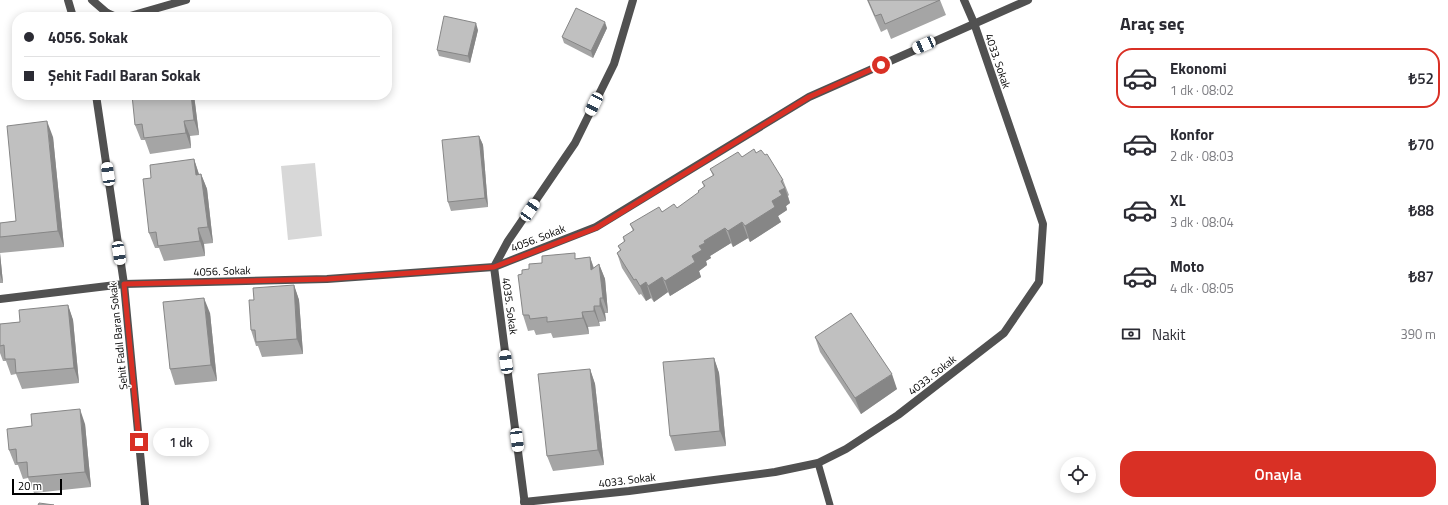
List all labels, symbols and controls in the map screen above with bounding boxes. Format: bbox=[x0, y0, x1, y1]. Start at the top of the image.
text: Araç seç bbox=[1120, 10, 1184, 37]
text: 4056. Sokak bbox=[48, 26, 128, 49]
street label: 4033. Sokak bbox=[981, 31, 1015, 91]
car bbox=[911, 35, 937, 55]
route start bbox=[872, 56, 890, 74]
text: Ekonomi bbox=[1170, 57, 1227, 80]
icon: car bbox=[1122, 60, 1158, 96]
text: Şehit Fadıl Baran Sokak bbox=[48, 64, 200, 87]
text: ₺52 bbox=[1409, 67, 1434, 90]
text: 1 dk · 08:02 bbox=[1170, 80, 1234, 100]
car bbox=[583, 91, 605, 117]
text: Konfor bbox=[1170, 123, 1214, 146]
icon: car bbox=[1122, 126, 1158, 162]
text: ₺70 bbox=[1409, 133, 1434, 156]
text: 2 dk · 08:03 bbox=[1170, 146, 1234, 166]
car bbox=[100, 161, 116, 187]
text: XL bbox=[1170, 189, 1186, 212]
icon: car bbox=[1122, 192, 1158, 228]
car bbox=[518, 197, 542, 223]
text: ₺88 bbox=[1409, 199, 1434, 222]
text: 3 dk · 08:04 bbox=[1170, 212, 1234, 232]
street label: 4056. Sokak bbox=[508, 220, 568, 256]
car bbox=[111, 240, 127, 266]
text: Moto bbox=[1170, 255, 1204, 278]
icon: car bbox=[1122, 258, 1158, 294]
street label: 4056. Sokak bbox=[193, 262, 252, 280]
text: ₺87 bbox=[1409, 265, 1434, 288]
street label: 4035. Sokak bbox=[498, 277, 522, 336]
text: 4 dk · 08:05 bbox=[1170, 278, 1234, 298]
street label: Şehit Fadıl Baran Sokak bbox=[104, 281, 132, 391]
icon: cash bbox=[1120, 323, 1142, 345]
text: Nakit bbox=[1152, 323, 1185, 346]
text: 390 m bbox=[1400, 324, 1436, 344]
car bbox=[498, 349, 514, 375]
street label: 4033. Sokak bbox=[905, 351, 960, 399]
car bbox=[510, 427, 524, 453]
callout: 1 dk bbox=[153, 428, 209, 456]
text: 1 dk bbox=[169, 432, 193, 452]
route end bbox=[130, 433, 148, 451]
button: Onayla bbox=[1120, 451, 1436, 497]
map controls bbox=[1060, 457, 1096, 493]
button: locate bbox=[1060, 457, 1096, 493]
street label: 4033. Sokak bbox=[598, 468, 657, 491]
scale bar bbox=[12, 477, 62, 496]
text: 20 m bbox=[18, 478, 42, 494]

